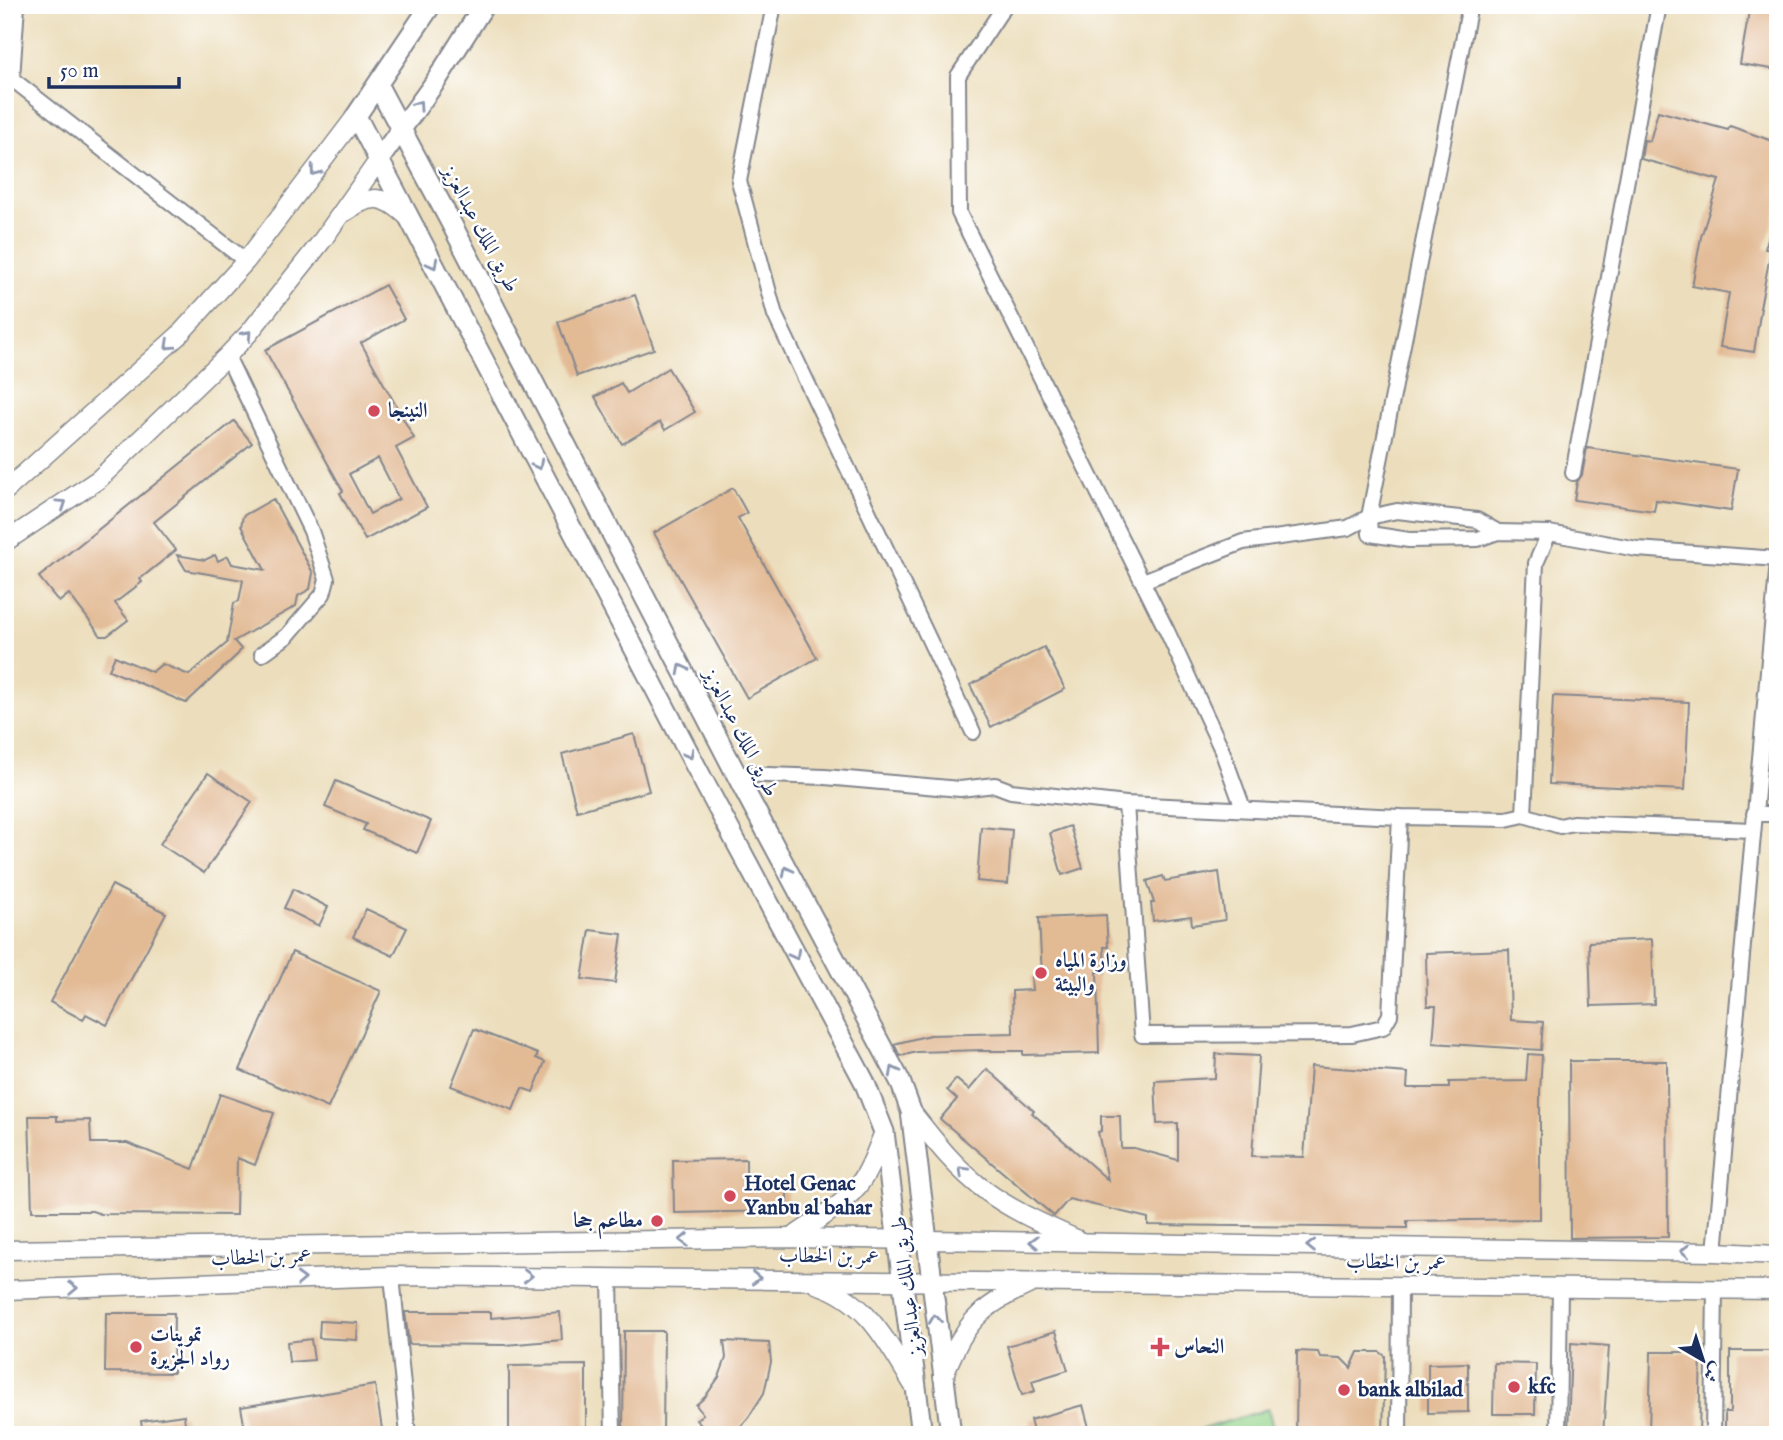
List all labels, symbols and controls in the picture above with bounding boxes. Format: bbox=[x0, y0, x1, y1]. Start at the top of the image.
scale bar bbox=[49, 46, 178, 90]
text: 50 m bbox=[60, 58, 99, 85]
one-way arrow bbox=[410, 100, 422, 113]
street label: طريق الملك عبدالعزيز bbox=[434, 159, 525, 297]
one-way arrow bbox=[310, 163, 323, 175]
one-way arrow bbox=[424, 257, 438, 269]
one-way arrow bbox=[239, 330, 252, 343]
one-way arrow bbox=[164, 337, 177, 349]
place label: النينجا bbox=[388, 398, 428, 425]
marker: النينجا bbox=[366, 403, 382, 419]
one-way arrow bbox=[530, 458, 543, 471]
one-way arrow bbox=[54, 500, 67, 512]
street label: طريق الملك عبدالعزيز bbox=[695, 662, 784, 802]
one-way arrow bbox=[676, 664, 690, 676]
one-way arrow bbox=[681, 747, 694, 759]
one-way arrow bbox=[782, 866, 795, 878]
one-way arrow bbox=[787, 948, 801, 960]
place label: وزارة المياه والبيئة bbox=[1055, 948, 1127, 999]
marker: وزارة المياه والبيئة bbox=[1033, 965, 1049, 981]
one-way arrow bbox=[889, 1066, 903, 1079]
one-way arrow bbox=[958, 1166, 971, 1179]
place label: Hotel Genac Yanbu al bahar bbox=[744, 1171, 872, 1222]
marker: Hotel Genac Yanbu al bahar bbox=[722, 1188, 738, 1204]
place label: مطاعم جحا bbox=[573, 1208, 643, 1239]
marker: مطاعم جحا bbox=[649, 1213, 665, 1229]
street label: طريق الملك عبدالعزيز bbox=[886, 1215, 930, 1359]
one-way arrow bbox=[678, 1232, 689, 1248]
one-way arrow bbox=[1028, 1234, 1039, 1250]
one-way arrow bbox=[1305, 1238, 1315, 1254]
street label: عمر بن الخطاب bbox=[210, 1243, 312, 1273]
street label: عمر بن الخطاب bbox=[779, 1243, 879, 1271]
one-way arrow bbox=[1679, 1243, 1690, 1259]
street label: عمر بن الخطاب bbox=[1346, 1249, 1446, 1277]
one-way arrow bbox=[523, 1268, 534, 1284]
one-way arrow bbox=[750, 1271, 761, 1286]
one-way arrow bbox=[296, 1272, 307, 1287]
one-way arrow bbox=[68, 1280, 79, 1295]
one-way arrow bbox=[928, 1313, 943, 1324]
place label: تموينات رواد الجزيرة bbox=[150, 1322, 230, 1373]
north arrow bbox=[1668, 1324, 1738, 1394]
place label: النحاس bbox=[1174, 1334, 1224, 1361]
marker: تموينات رواد الجزيرة bbox=[128, 1339, 144, 1355]
marker: النحاس bbox=[1152, 1339, 1168, 1355]
text: ش bbox=[1698, 1356, 1727, 1387]
place label: kfc bbox=[1527, 1374, 1556, 1401]
place label: bank albilad bbox=[1357, 1377, 1464, 1404]
marker: kfc bbox=[1506, 1379, 1522, 1395]
marker: bank albilad bbox=[1336, 1382, 1352, 1398]

